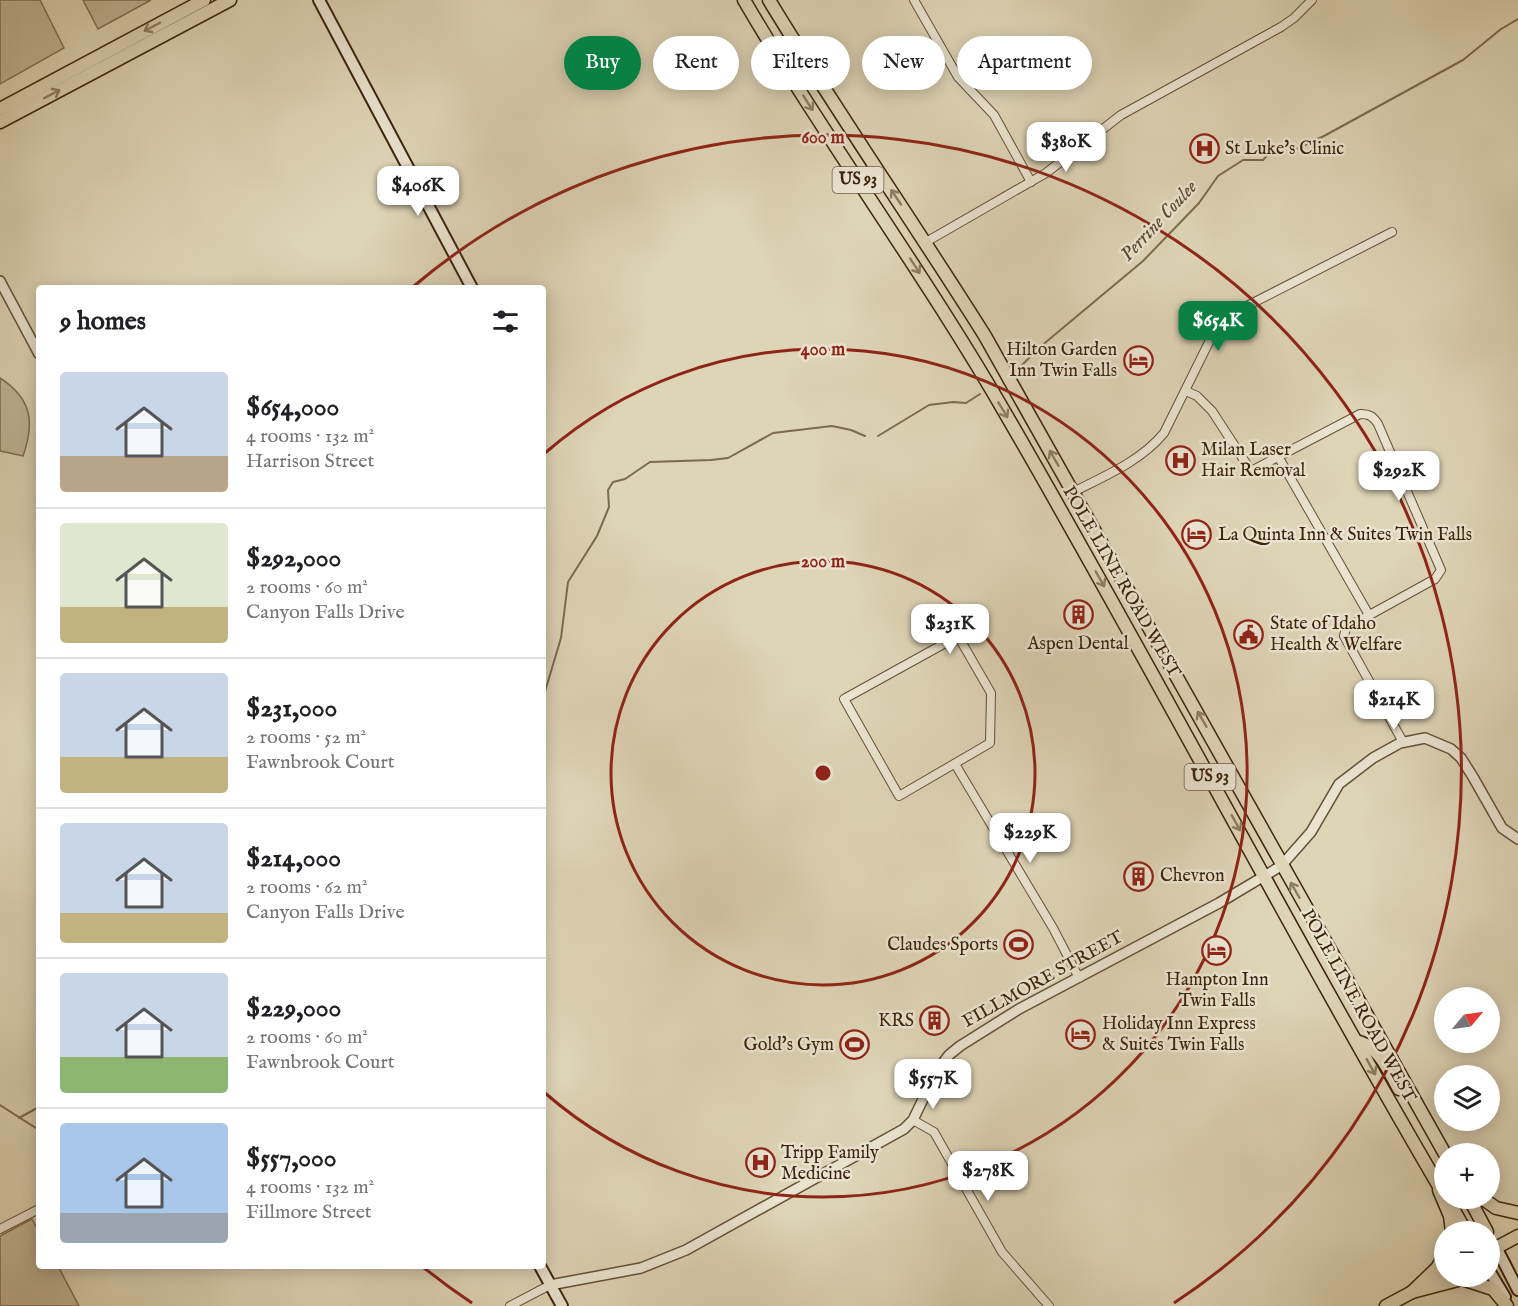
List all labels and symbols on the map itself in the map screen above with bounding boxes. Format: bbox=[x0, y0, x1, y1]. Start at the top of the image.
one-way arrow bbox=[144, 21, 161, 33]
one-way arrow bbox=[42, 88, 60, 99]
one-way arrow bbox=[802, 94, 814, 111]
pin: $380K bbox=[1024, 122, 1108, 173]
text: 600 m bbox=[801, 127, 845, 150]
hospital icon: St Luke's Clinic bbox=[1188, 133, 1220, 165]
place label: St Luke's Clinic bbox=[1225, 138, 1344, 161]
pin: $406K bbox=[376, 166, 460, 217]
road number: US 93 bbox=[832, 167, 884, 193]
water label: Perrine Coulee bbox=[1115, 175, 1203, 267]
one-way arrow bbox=[890, 189, 902, 205]
one-way arrow bbox=[909, 257, 921, 274]
pin: $654K bbox=[1176, 301, 1260, 352]
text: 400 m bbox=[801, 339, 845, 362]
place label: Hilton Garden Inn Twin Falls bbox=[1006, 339, 1117, 383]
hotel icon: Hilton Garden Inn Twin Falls bbox=[1122, 344, 1154, 376]
one-way arrow bbox=[998, 401, 1010, 418]
place label: Milan Laser Hair Removal bbox=[1201, 439, 1306, 483]
hospital icon: Milan Laser Hair Removal bbox=[1164, 444, 1196, 476]
one-way arrow bbox=[1048, 450, 1060, 467]
pin: $292K bbox=[1357, 451, 1441, 502]
street label: POLE LINE ROAD WEST bbox=[1057, 482, 1185, 682]
hotel icon: La Quinta Inn & Suites Twin Falls bbox=[1181, 519, 1213, 551]
place label: La Quinta Inn & Suites Twin Falls bbox=[1218, 524, 1472, 547]
text: 200 m bbox=[801, 551, 845, 574]
one-way arrow bbox=[1094, 570, 1106, 587]
building icon: Aspen Dental bbox=[1062, 599, 1094, 631]
pin: $231K bbox=[908, 604, 992, 655]
place label: State of Idaho Health & Welfare bbox=[1270, 613, 1402, 657]
public building icon: State of Idaho Health & Welfare bbox=[1233, 618, 1265, 650]
place label: Aspen Dental bbox=[1026, 633, 1129, 656]
pin: $214K bbox=[1352, 680, 1436, 731]
one-way arrow bbox=[1196, 711, 1208, 728]
centre of rings bbox=[813, 763, 833, 783]
road number: US 93 bbox=[1184, 764, 1236, 790]
pin: $229K bbox=[988, 813, 1072, 864]
one-way arrow bbox=[1230, 814, 1242, 831]
building icon: Chevron bbox=[1123, 860, 1155, 892]
place label: Chevron bbox=[1160, 865, 1225, 888]
one-way arrow bbox=[1289, 882, 1301, 899]
street label: POLE LINE ROAD WEST bbox=[1295, 905, 1421, 1107]
street label: FILLMORE STREET bbox=[959, 926, 1127, 1034]
sports icon: Claudes Sports bbox=[1003, 929, 1035, 961]
place label: Claudes Sports bbox=[887, 934, 998, 957]
hotel icon: Hampton Inn Twin Falls bbox=[1201, 935, 1233, 967]
place label: Hampton Inn Twin Falls bbox=[1165, 969, 1269, 1013]
north arrow bbox=[1434, 987, 1500, 1053]
building icon: KRS bbox=[919, 1005, 951, 1037]
place label: KRS bbox=[878, 1010, 914, 1033]
place label: Holiday Inn Express & Suites Twin Falls bbox=[1102, 1013, 1256, 1057]
hotel icon: Holiday Inn Express & Suites Twin Falls bbox=[1065, 1018, 1097, 1050]
sports icon: Gold's Gym bbox=[839, 1029, 871, 1061]
place label: Gold's Gym bbox=[743, 1034, 834, 1057]
one-way arrow bbox=[1365, 1058, 1377, 1075]
pin: $557K bbox=[891, 1059, 975, 1110]
place label: Tripp Family Medicine bbox=[781, 1142, 879, 1186]
hospital icon: Tripp Family Medicine bbox=[744, 1147, 776, 1179]
pin: $278K bbox=[946, 1151, 1030, 1202]

